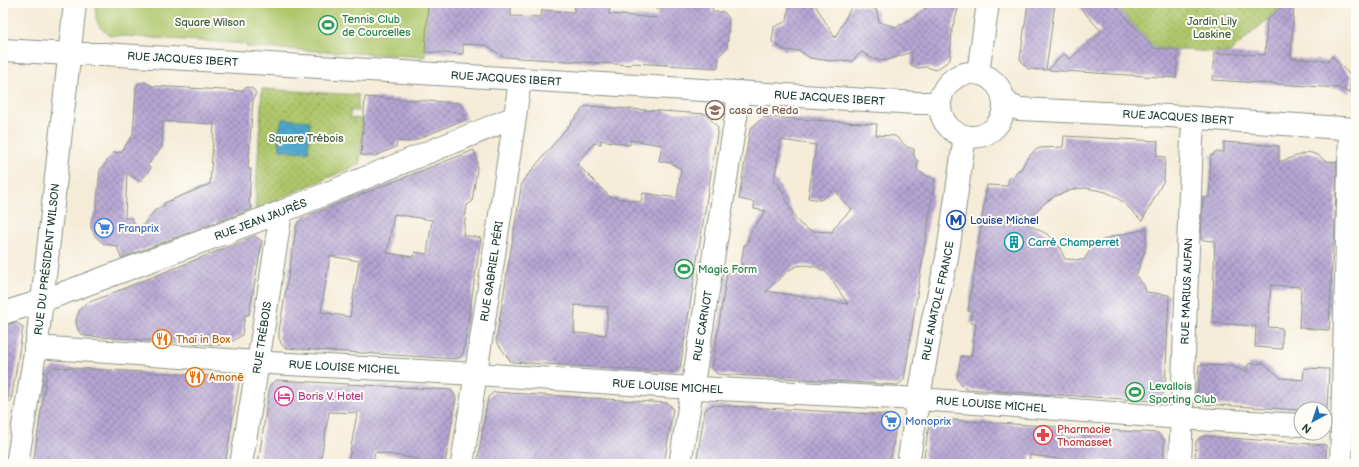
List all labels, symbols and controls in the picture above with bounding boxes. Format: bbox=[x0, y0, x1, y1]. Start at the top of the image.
place label: Tennis Club de Courcelles bbox=[342, 13, 411, 39]
sports icon: Tennis Club de Courcelles bbox=[317, 14, 339, 36]
park label: Jardin Lily Laskine bbox=[1187, 15, 1237, 41]
park label: Square Wilson bbox=[175, 16, 245, 29]
street label: RUE JACQUES IBERT bbox=[127, 49, 239, 69]
street label: RUE JACQUES IBERT bbox=[450, 68, 562, 88]
street label: RUE JACQUES IBERT bbox=[774, 88, 886, 108]
school or university icon: casa de Reda bbox=[704, 99, 726, 121]
place label: casa de Reda bbox=[729, 104, 798, 117]
street label: RUE JACQUES IBERT bbox=[1122, 107, 1234, 127]
park label: Square Trébois bbox=[268, 132, 344, 145]
street label: RUE DU PRÉSIDENT WILSON bbox=[31, 183, 62, 336]
street label: RUE JEAN JAURÈS bbox=[212, 196, 309, 243]
metro station icon: Louise Michel bbox=[945, 209, 967, 231]
place label: Louise Michel bbox=[970, 214, 1039, 227]
supermarket icon: Franprix bbox=[93, 217, 115, 239]
street label: RUE GABRIEL PÉRI bbox=[477, 220, 506, 322]
place label: Franprix bbox=[118, 222, 159, 235]
building icon: Carré Champerret bbox=[1003, 231, 1025, 253]
place label: Carré Champerret bbox=[1028, 236, 1120, 249]
street label: RUE MARIUS AUFAN bbox=[1178, 237, 1195, 345]
street label: RUE ANATOLE FRANCE bbox=[919, 240, 956, 362]
sports icon: Magic Form bbox=[673, 258, 695, 280]
place label: Magic Form bbox=[698, 263, 757, 276]
street label: RUE CARNOT bbox=[690, 289, 714, 362]
street label: RUE TRÉBOIS bbox=[250, 300, 274, 375]
restaurant icon: Thaï in Box bbox=[151, 328, 173, 350]
place label: Thaï in Box bbox=[176, 333, 230, 346]
street label: RUE LOUISE MICHEL bbox=[288, 358, 401, 376]
restaurant icon: Amonē bbox=[184, 366, 206, 388]
place label: Amonē bbox=[209, 371, 244, 384]
street label: RUE LOUISE MICHEL bbox=[612, 376, 724, 396]
place label: Levallois Sporting Club bbox=[1149, 380, 1216, 406]
sports icon: Levallois Sporting Club bbox=[1124, 381, 1146, 403]
hotel icon: Boris V. Hotel bbox=[273, 385, 295, 407]
place label: Boris V. Hotel bbox=[298, 390, 363, 403]
street label: RUE LOUISE MICHEL bbox=[935, 394, 1048, 415]
north arrow bbox=[1293, 401, 1333, 441]
supermarket icon: Monoprix bbox=[880, 410, 902, 432]
place label: Monoprix bbox=[905, 415, 951, 428]
text: N bbox=[1300, 421, 1314, 436]
place label: Pharmacie Thomasset bbox=[1057, 423, 1112, 449]
pharmacy icon: Pharmacie Thomasset bbox=[1032, 424, 1054, 446]

